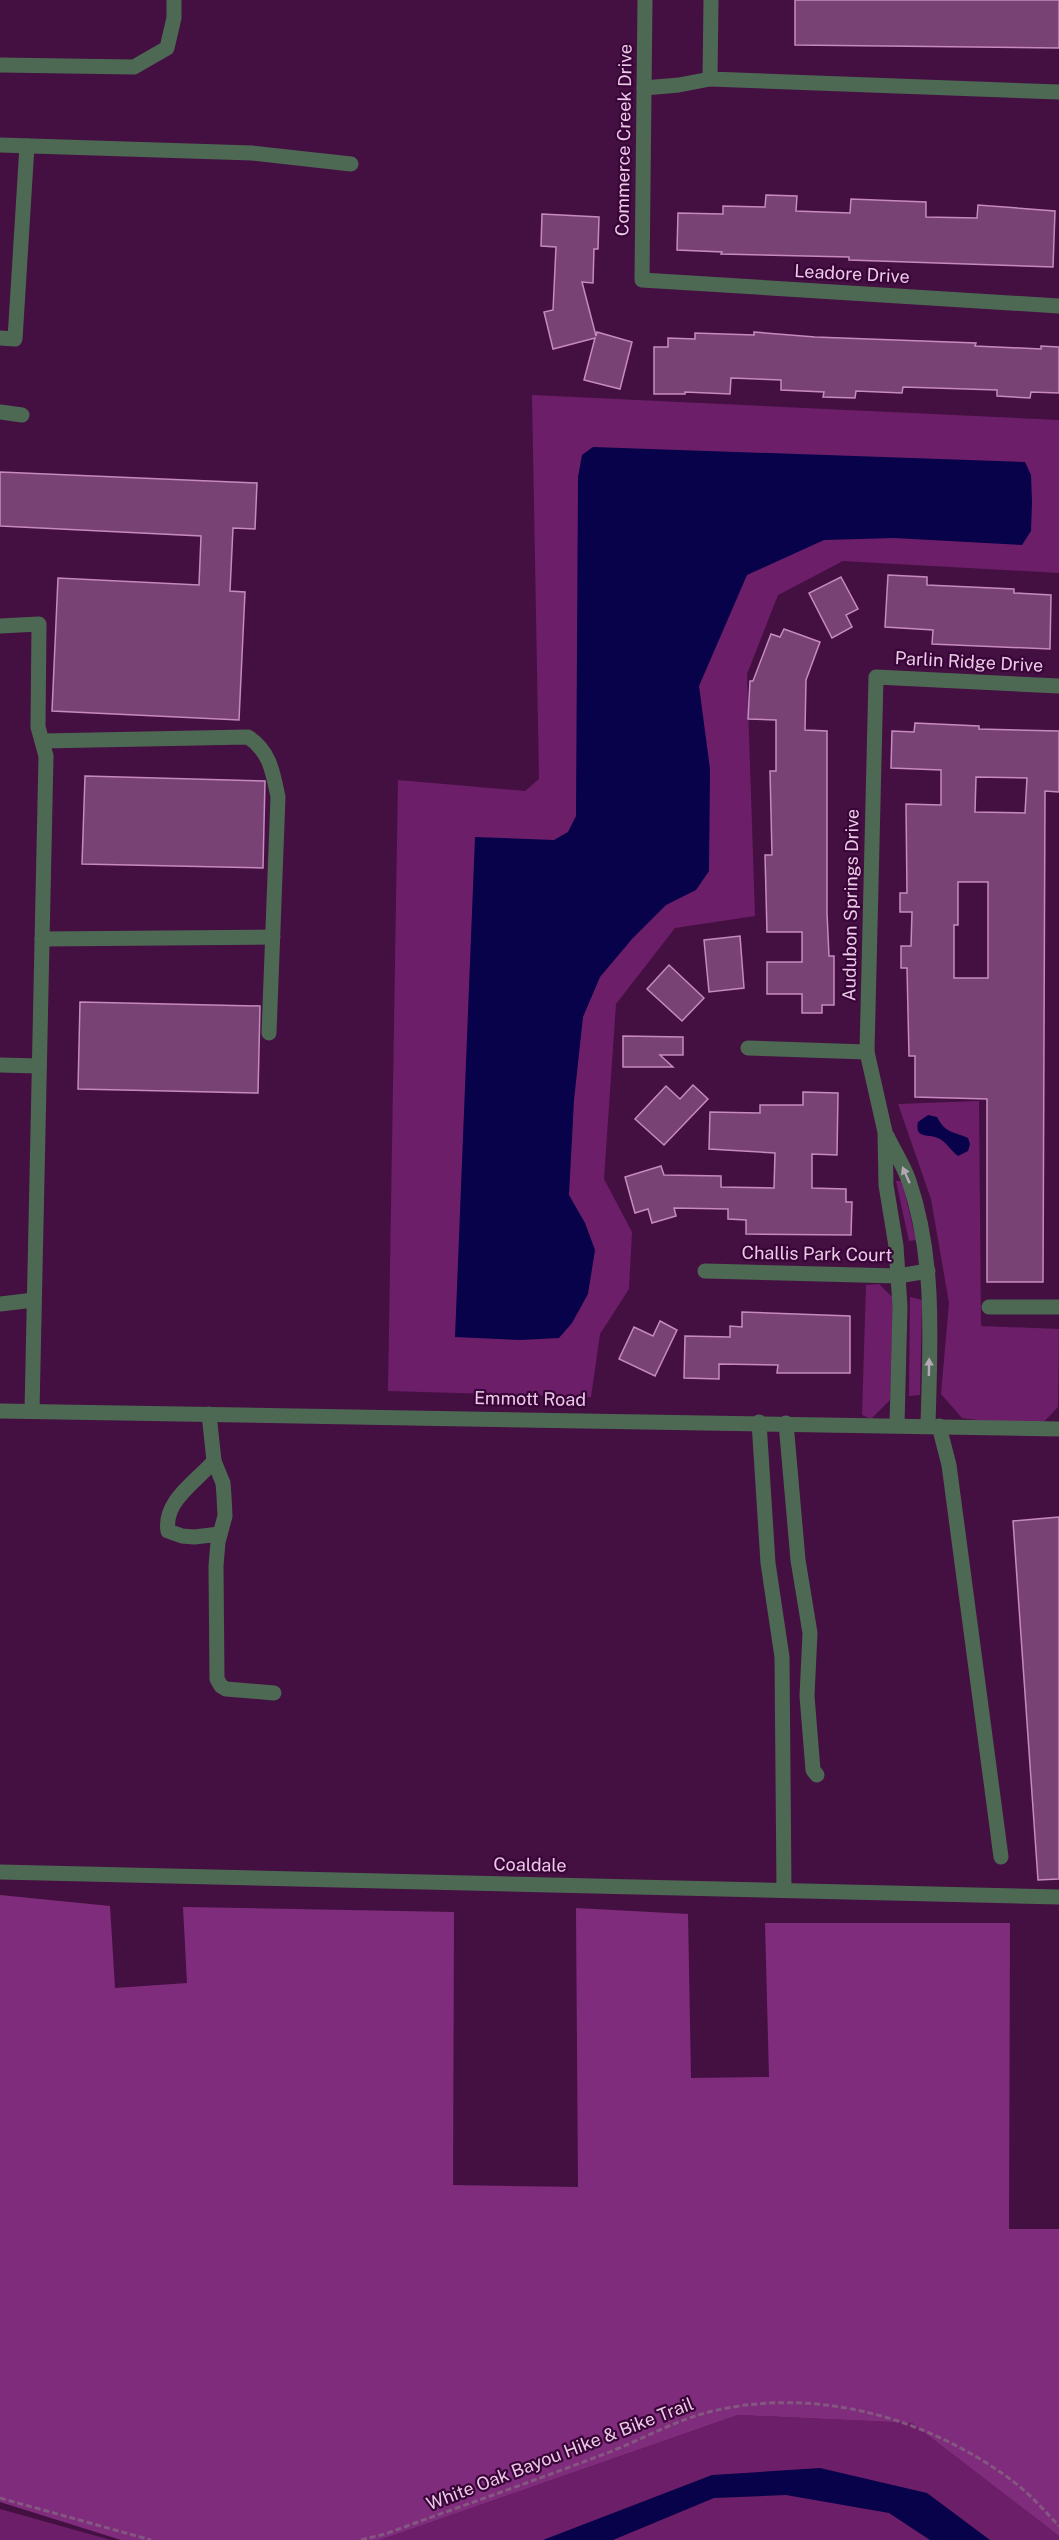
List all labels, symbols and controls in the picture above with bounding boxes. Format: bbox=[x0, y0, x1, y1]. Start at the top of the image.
street label: Commerce Creek Drive bbox=[611, 44, 636, 236]
street label: Leadore Drive bbox=[794, 260, 910, 287]
street label: Parlin Ridge Drive bbox=[894, 647, 1044, 676]
street label: Audubon Springs Drive bbox=[838, 809, 863, 1001]
one-way arrow bbox=[901, 1166, 911, 1184]
street label: Challis Park Court bbox=[741, 1242, 893, 1265]
one-way arrow bbox=[925, 1358, 934, 1377]
street label: Emmott Road bbox=[474, 1387, 586, 1410]
street label: Coaldale bbox=[493, 1853, 567, 1876]
street label: White Oak Bayou Hike & Bike Trail bbox=[423, 2393, 696, 2514]

